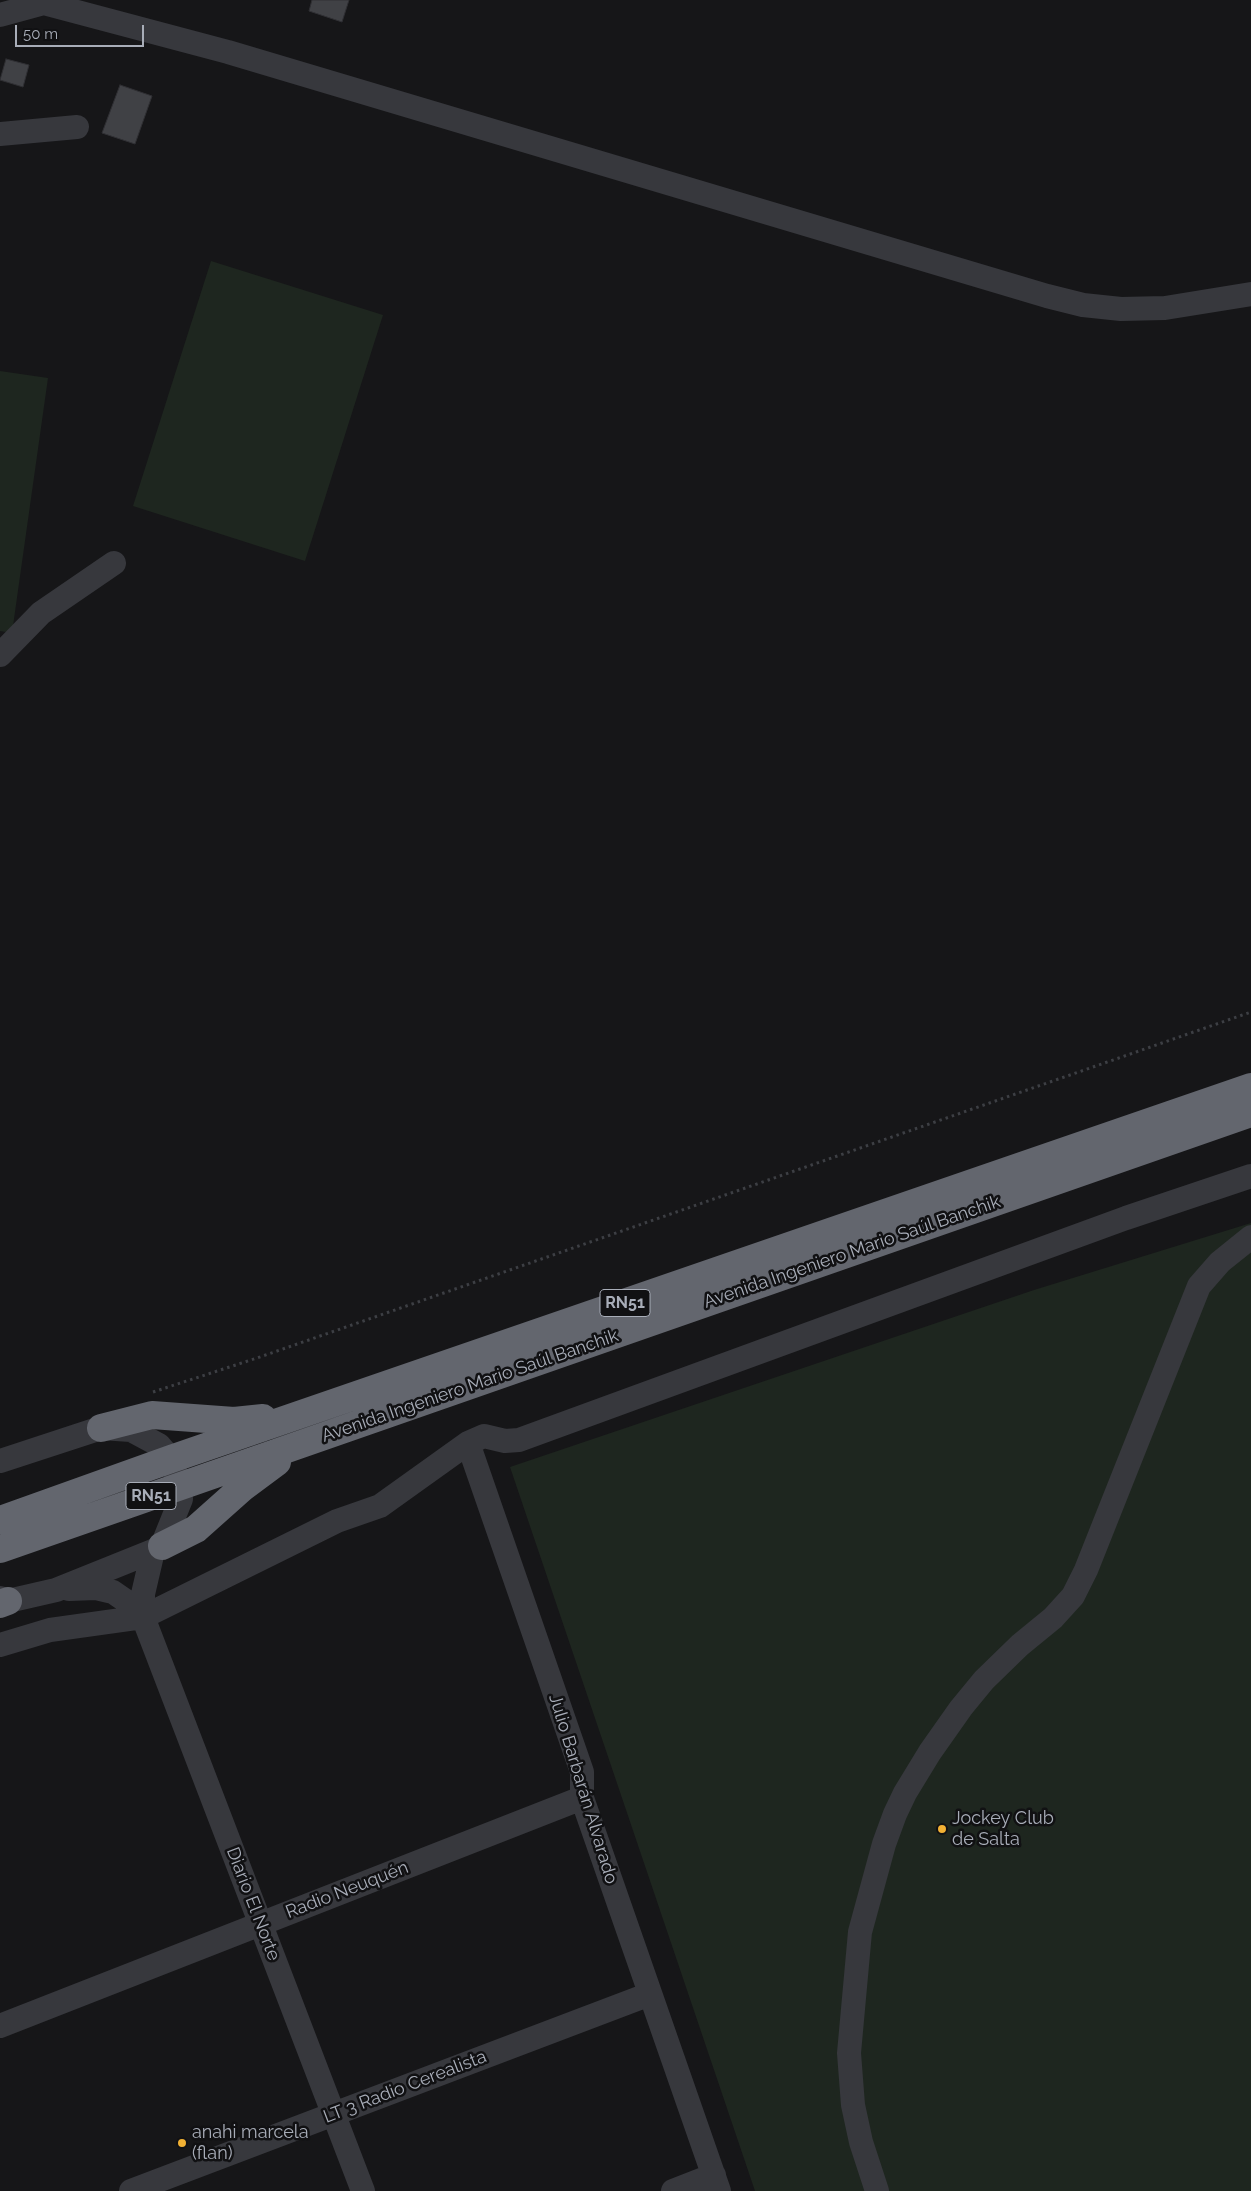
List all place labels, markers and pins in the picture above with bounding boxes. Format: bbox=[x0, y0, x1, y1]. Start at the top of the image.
place label: Jockey Club de Salta bbox=[952, 1808, 1054, 1850]
marker: Jockey Club de Salta bbox=[936, 1823, 948, 1835]
place label: anahi marcela (flan) bbox=[192, 2122, 309, 2164]
marker: anahi marcela (flan) bbox=[176, 2137, 188, 2149]

